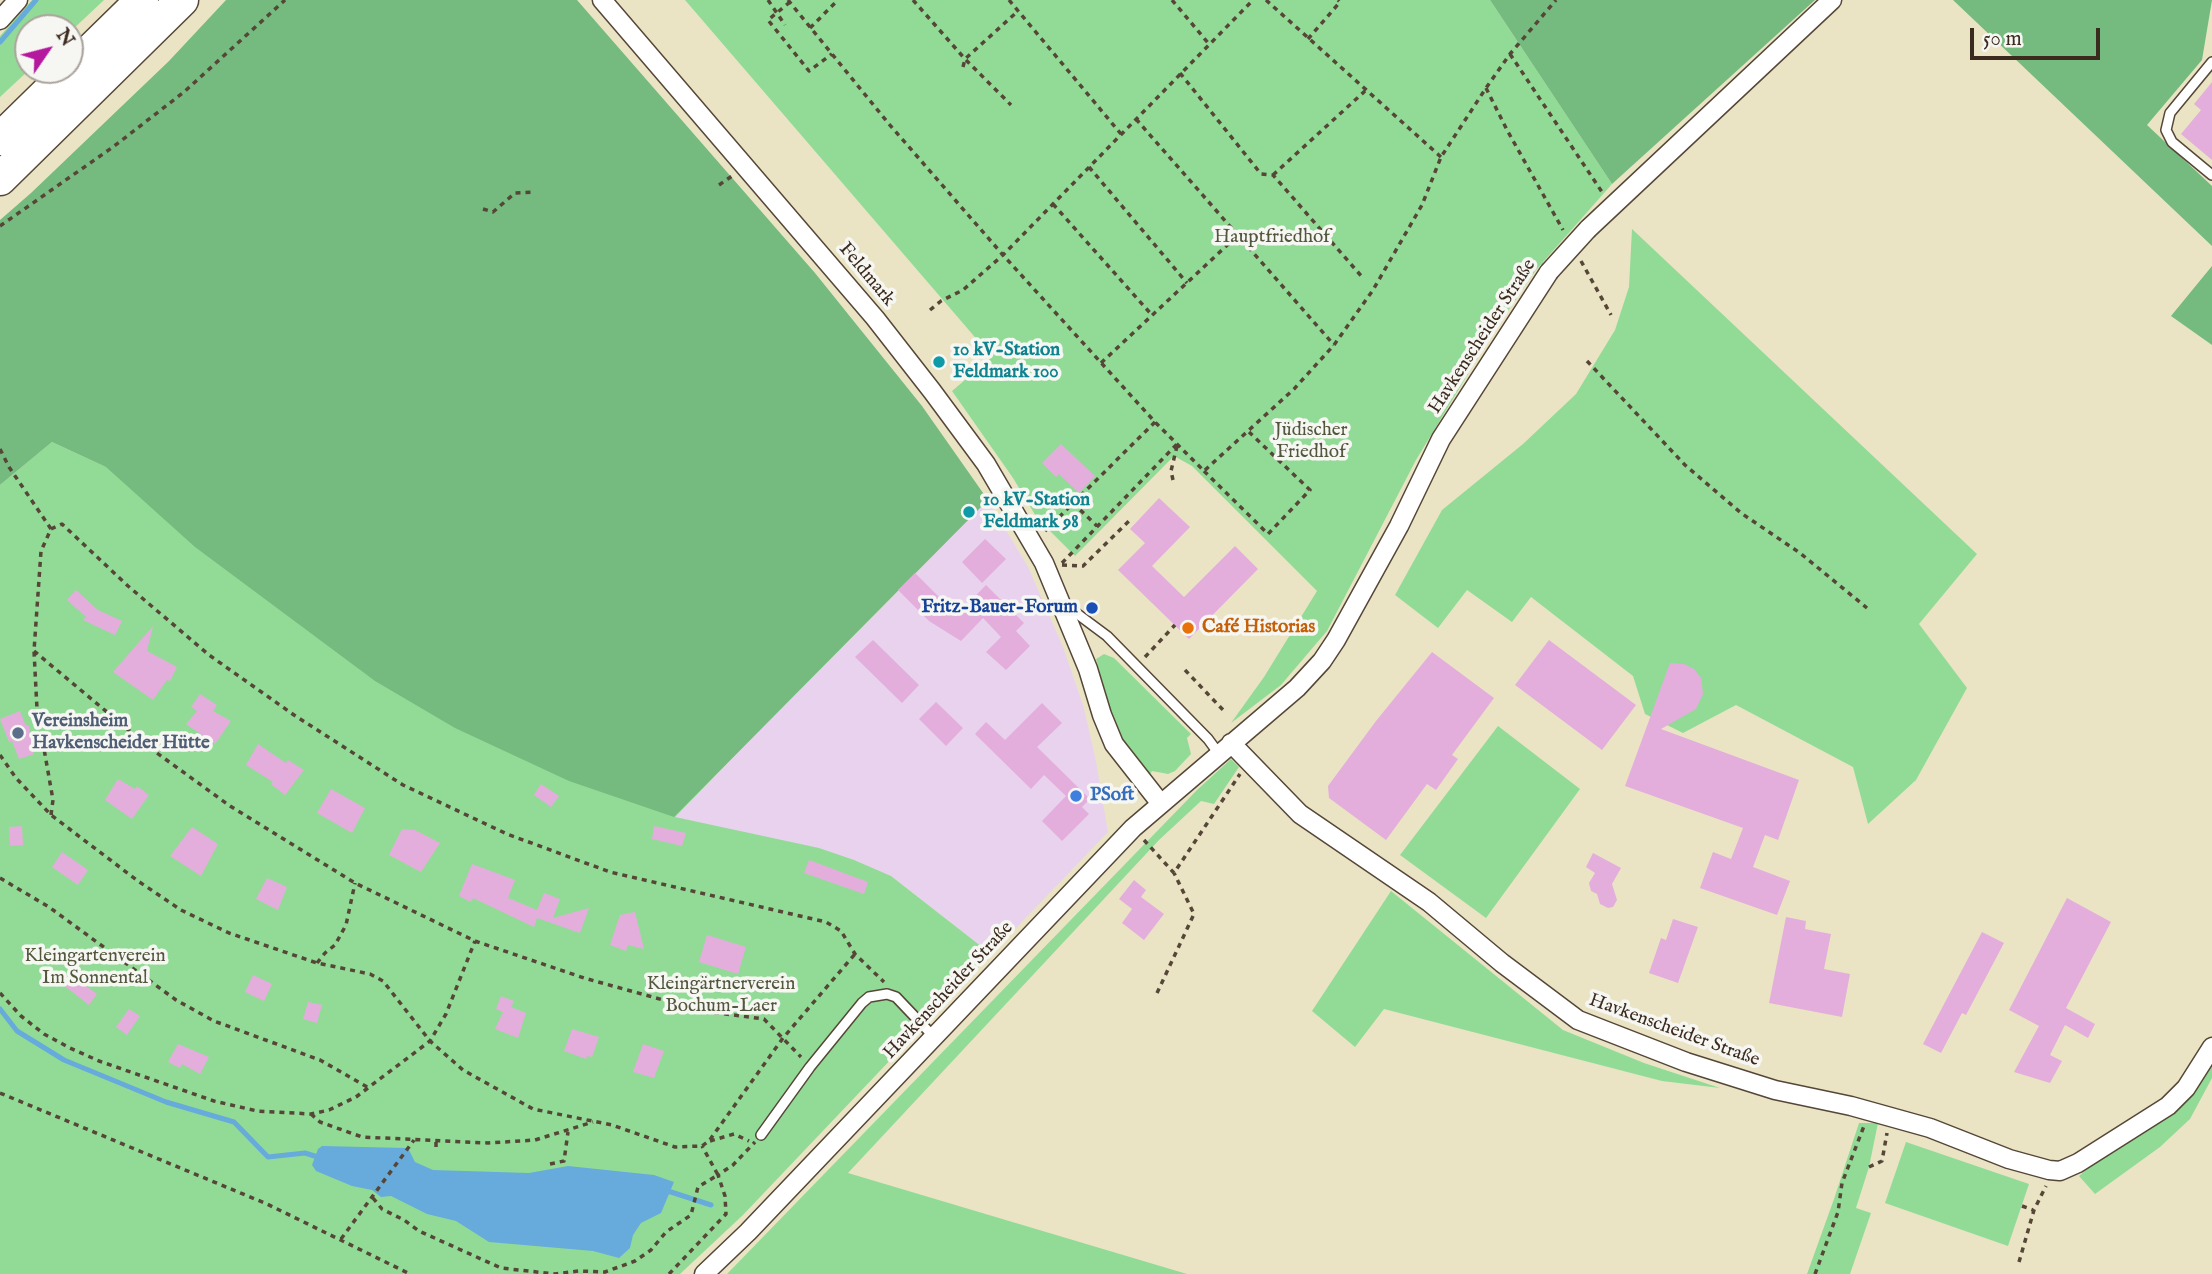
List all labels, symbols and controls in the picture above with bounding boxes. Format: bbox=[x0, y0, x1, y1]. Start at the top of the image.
north arrow bbox=[14, 14, 84, 84]
scale bar bbox=[1974, 14, 2104, 58]
text: N bbox=[50, 24, 79, 52]
text: 50 m bbox=[1983, 26, 2022, 53]
park label: Hauptfriedhof bbox=[1214, 227, 1330, 249]
street label: Feldmark bbox=[833, 239, 899, 311]
street label: Havkenscheider Straße bbox=[1424, 255, 1542, 419]
place label: 10 kV-Station Feldmark 100 bbox=[953, 340, 1060, 384]
marker: 10 kV-Station Feldmark 100 bbox=[931, 354, 947, 370]
park label: Jüdischer Friedhof bbox=[1275, 420, 1347, 464]
place label: 10 kV-Station Feldmark 98 bbox=[983, 490, 1090, 534]
marker: 10 kV-Station Feldmark 98 bbox=[961, 504, 977, 520]
place label: Fritz-Bauer-Forum bbox=[921, 597, 1078, 619]
marker: Fritz-Bauer-Forum bbox=[1084, 600, 1100, 616]
place label: Café Historias bbox=[1202, 617, 1315, 639]
marker: Café Historias bbox=[1180, 620, 1196, 636]
place label: Vereinsheim Havkenscheider Hütte bbox=[32, 711, 210, 755]
marker: Vereinsheim Havkenscheider Hütte bbox=[10, 725, 26, 741]
place label: PSoft bbox=[1090, 785, 1134, 807]
marker: PSoft bbox=[1068, 788, 1084, 804]
street label: Havkenscheider Straße bbox=[879, 917, 1019, 1065]
park label: Kleingartenverein Im Sonnental bbox=[24, 946, 166, 990]
park label: Kleingärtnerverein Bochum-Laer bbox=[647, 974, 795, 1018]
street label: Havkenscheider Straße bbox=[1586, 990, 1762, 1072]

